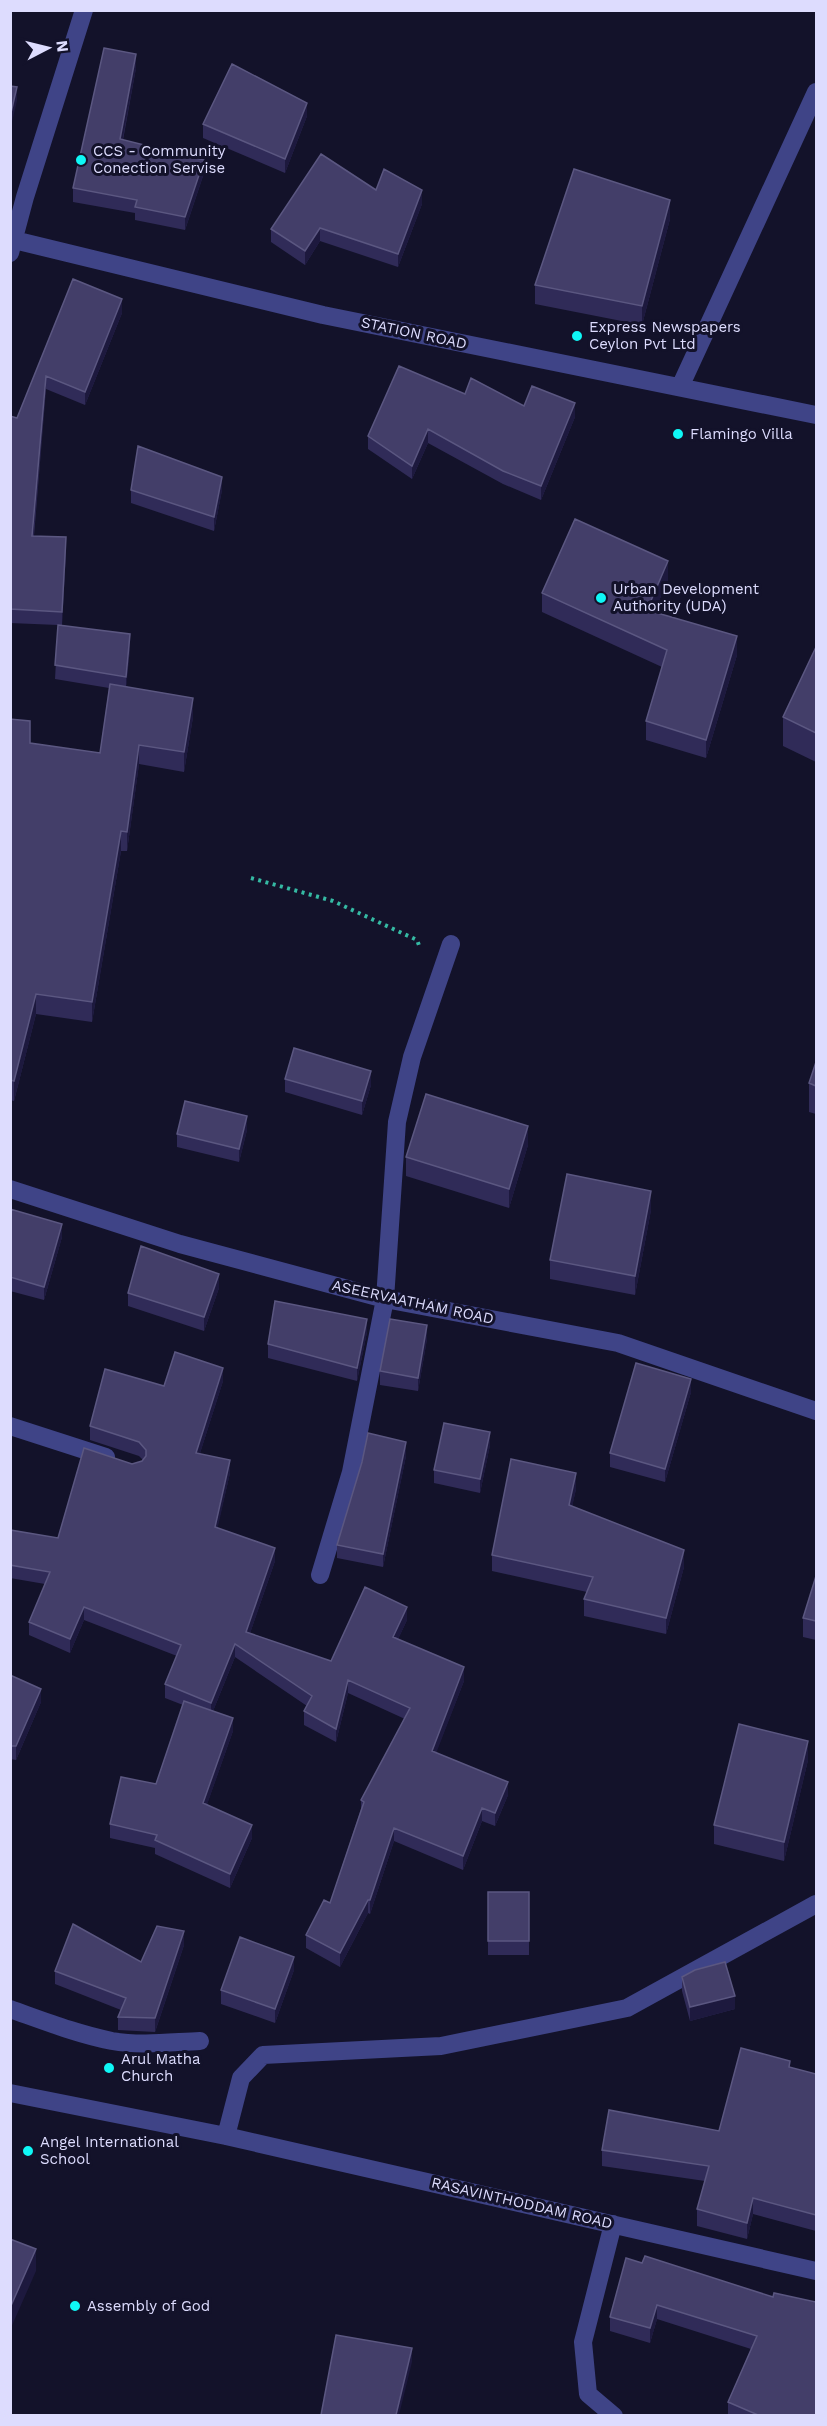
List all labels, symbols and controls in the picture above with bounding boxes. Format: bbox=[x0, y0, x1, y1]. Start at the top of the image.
north arrow bbox=[18, 18, 78, 78]
text: N bbox=[52, 39, 73, 53]
place label: CCS - Community Conection Servise bbox=[93, 142, 226, 177]
marker: CCS - Community Conection Servise bbox=[74, 153, 88, 167]
street label: STATION ROAD bbox=[359, 313, 469, 353]
place label: Express Newspapers Ceylon Pvt Ltd bbox=[589, 318, 741, 353]
marker: Express Newspapers Ceylon Pvt Ltd bbox=[570, 329, 584, 343]
place label: Flamingo Villa bbox=[690, 425, 793, 443]
marker: Flamingo Villa bbox=[671, 427, 685, 441]
place label: Urban Development Authority (UDA) bbox=[613, 580, 760, 615]
marker: Urban Development Authority (UDA) bbox=[594, 591, 608, 605]
street label: ASEERVAATHAM ROAD bbox=[330, 1276, 496, 1328]
place label: Arul Matha Church bbox=[121, 2050, 201, 2085]
marker: Arul Matha Church bbox=[102, 2061, 116, 2075]
place label: Angel International School bbox=[40, 2133, 179, 2168]
marker: Angel International School bbox=[21, 2144, 35, 2158]
street label: RASAVINTHODDAM ROAD bbox=[430, 2173, 614, 2233]
place label: Assembly of God bbox=[87, 2297, 210, 2315]
marker: Assembly of God bbox=[68, 2299, 82, 2313]

